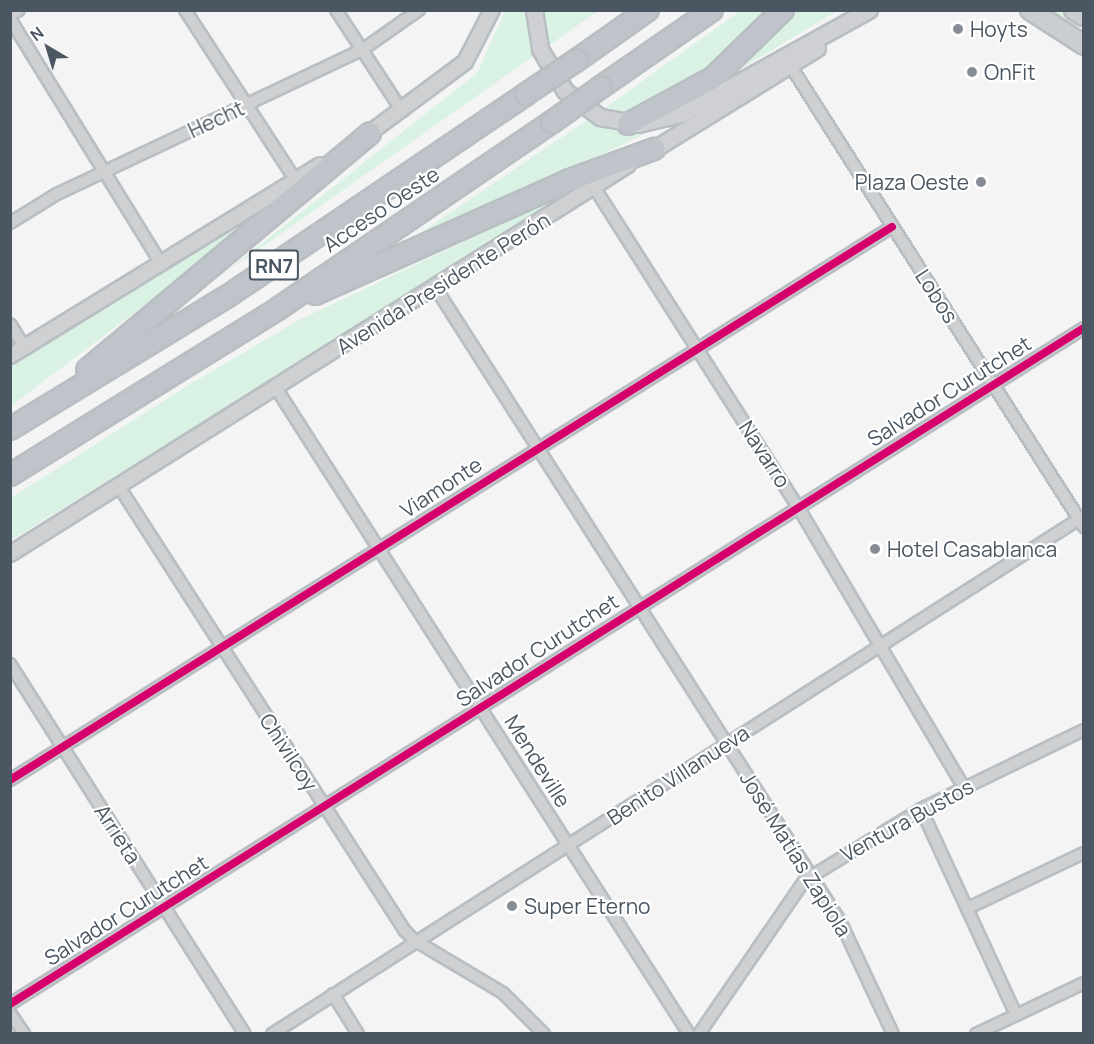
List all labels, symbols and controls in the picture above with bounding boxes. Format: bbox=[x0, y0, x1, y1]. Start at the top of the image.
place label: Hoyts bbox=[970, 16, 1028, 42]
north arrow bbox=[18, 18, 78, 78]
text: N bbox=[26, 22, 48, 46]
marker: Hoyts bbox=[951, 22, 965, 36]
place label: OnFit bbox=[984, 59, 1036, 85]
marker: OnFit bbox=[965, 65, 979, 79]
street label: Hecht bbox=[184, 95, 248, 143]
street label: Acceso Oeste bbox=[318, 161, 444, 257]
place label: Plaza Oeste bbox=[855, 169, 969, 195]
marker: Plaza Oeste bbox=[974, 175, 988, 189]
street label: Avenida Presidente Perón bbox=[332, 207, 554, 359]
road number: RN7 bbox=[248, 248, 300, 282]
street label: Lobos bbox=[910, 264, 964, 328]
street label: Salvador Curutchet bbox=[863, 330, 1035, 452]
street label: Navarro bbox=[734, 416, 796, 492]
street label: Viamonte bbox=[396, 451, 486, 523]
place label: Hotel Casablanca bbox=[887, 536, 1057, 562]
marker: Hotel Casablanca bbox=[868, 542, 882, 556]
street label: Salvador Curutchet bbox=[451, 588, 623, 712]
street label: Chivilcoy bbox=[255, 709, 323, 795]
street label: Mendeville bbox=[500, 710, 576, 812]
street label: Benito Villanueva bbox=[602, 720, 754, 830]
street label: José Matías Zapiola bbox=[735, 767, 857, 941]
street label: Ventura Bustos bbox=[836, 773, 978, 867]
street label: Arrieta bbox=[90, 800, 146, 868]
street label: Salvador Curutchet bbox=[40, 849, 212, 971]
place label: Super Eterno bbox=[524, 893, 651, 919]
marker: Super Eterno bbox=[505, 899, 519, 913]

